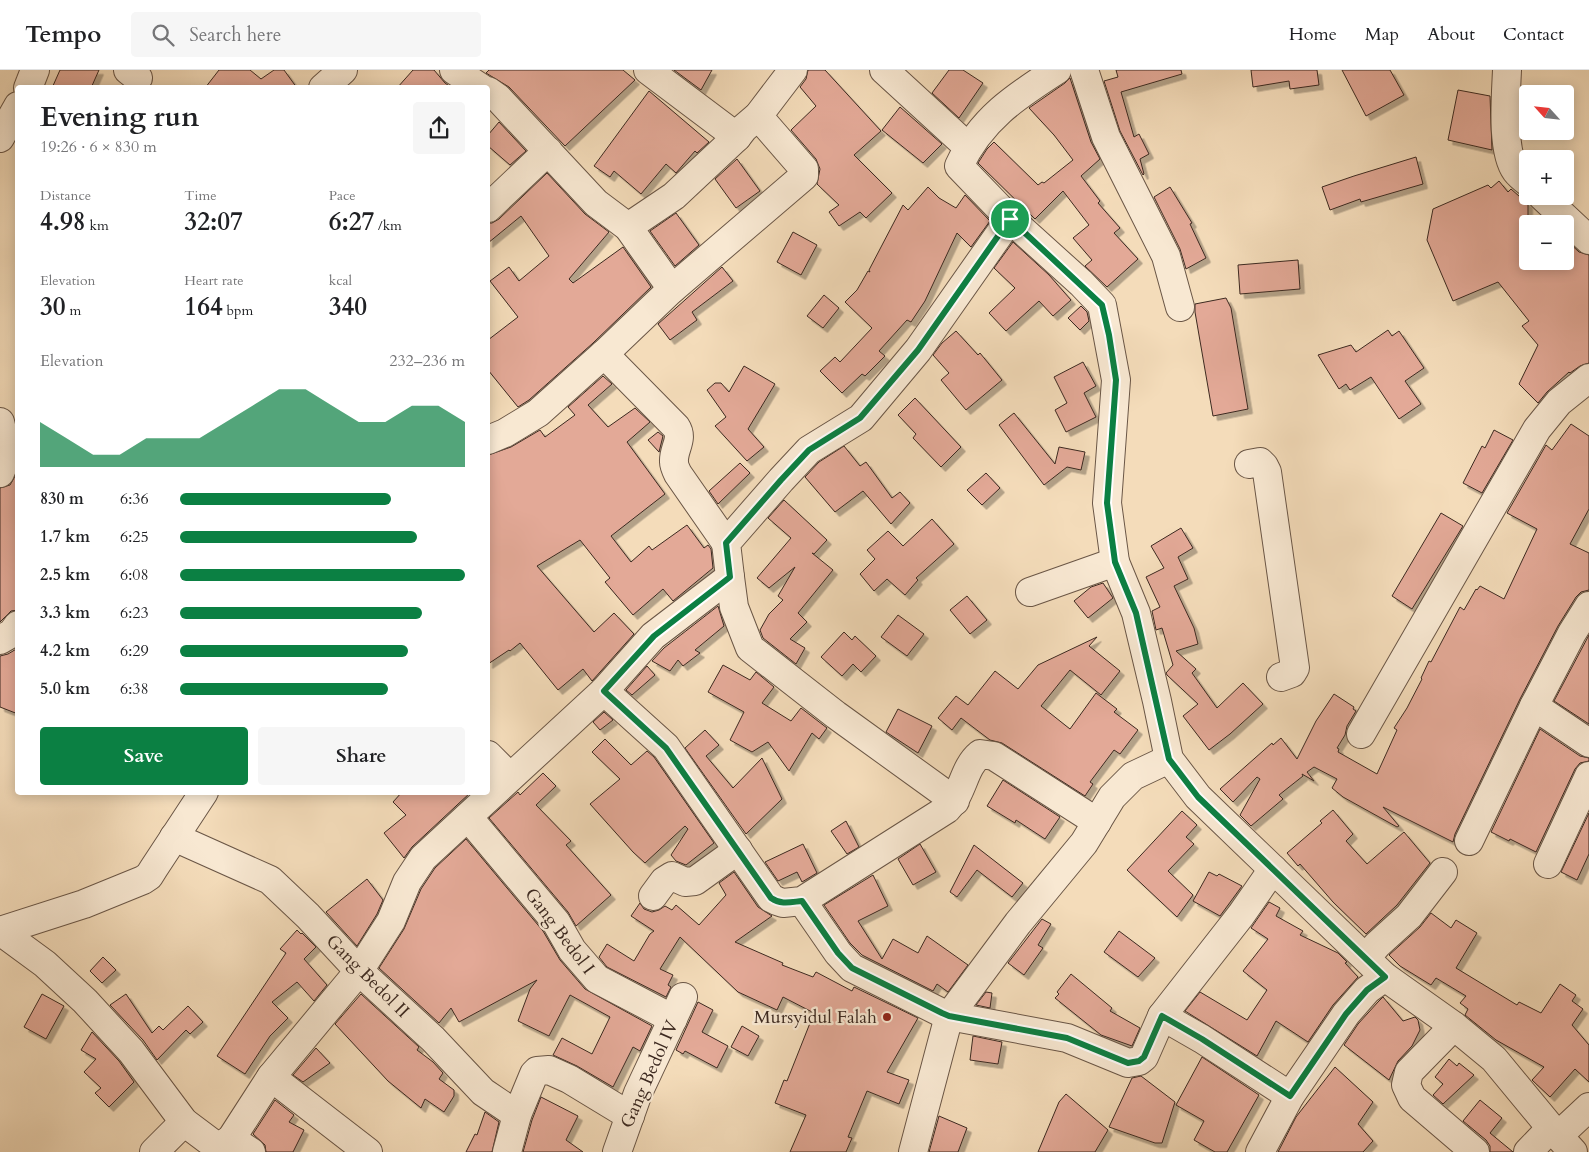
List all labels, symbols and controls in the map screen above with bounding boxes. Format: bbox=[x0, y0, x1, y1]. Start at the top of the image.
search box bbox=[131, 12, 481, 57]
text: Tempo bbox=[25, 18, 101, 51]
icon: search bbox=[149, 21, 177, 49]
text: Search here bbox=[189, 22, 281, 48]
text: Home bbox=[1289, 22, 1337, 47]
text: Map bbox=[1365, 22, 1399, 47]
text: About bbox=[1427, 22, 1475, 47]
text: Contact bbox=[1503, 22, 1564, 47]
north arrow bbox=[1519, 85, 1574, 140]
map controls bbox=[1519, 85, 1574, 270]
text: Evening run bbox=[40, 98, 199, 136]
button: share bbox=[413, 102, 465, 154]
text: 19:26 · 6 × 830 m bbox=[40, 136, 157, 158]
button: + bbox=[1519, 150, 1574, 205]
text: Distance bbox=[40, 186, 91, 205]
text: Time bbox=[184, 186, 217, 205]
text: Pace bbox=[329, 186, 356, 205]
pin bbox=[989, 198, 1031, 240]
text: 4.98 bbox=[40, 205, 86, 239]
text: 32:07 bbox=[184, 205, 243, 239]
text: 6:27 bbox=[329, 205, 374, 239]
icon: arrive bbox=[996, 205, 1024, 233]
button: − bbox=[1519, 215, 1574, 270]
text: km bbox=[86, 216, 109, 235]
text: /km bbox=[374, 216, 402, 235]
text: Elevation bbox=[40, 271, 96, 290]
text: Heart rate bbox=[184, 271, 244, 290]
text: kcal bbox=[329, 271, 352, 290]
text: 30 bbox=[40, 290, 66, 324]
text: 164 bbox=[184, 290, 223, 324]
text: 340 bbox=[329, 290, 367, 324]
text: m bbox=[66, 301, 81, 320]
text: bpm bbox=[223, 301, 253, 320]
text: Elevation bbox=[40, 350, 104, 372]
text: 232–236 m bbox=[389, 350, 465, 372]
text: 830 m bbox=[40, 488, 84, 510]
text: 6:36 bbox=[120, 488, 149, 510]
text: 1.7 km bbox=[40, 526, 90, 548]
text: 6:25 bbox=[120, 526, 149, 548]
text: 2.5 km bbox=[40, 564, 90, 586]
text: 6:08 bbox=[120, 564, 149, 586]
text: 3.3 km bbox=[40, 602, 90, 624]
text: 6:23 bbox=[120, 602, 149, 624]
text: 4.2 km bbox=[40, 640, 90, 662]
text: 6:29 bbox=[120, 640, 149, 662]
text: 5.0 km bbox=[40, 678, 90, 700]
text: 6:38 bbox=[120, 678, 149, 700]
button: Save bbox=[40, 727, 248, 785]
button: Share bbox=[258, 727, 465, 785]
street label: Gang Bedol I bbox=[519, 883, 600, 980]
street label: Gang Bedol II bbox=[320, 929, 415, 1024]
place label: Mursyidul Falah bbox=[754, 1005, 877, 1030]
marker: Mursyidul Falah bbox=[881, 1011, 893, 1023]
street label: Gang Bedol IV bbox=[615, 1016, 685, 1132]

